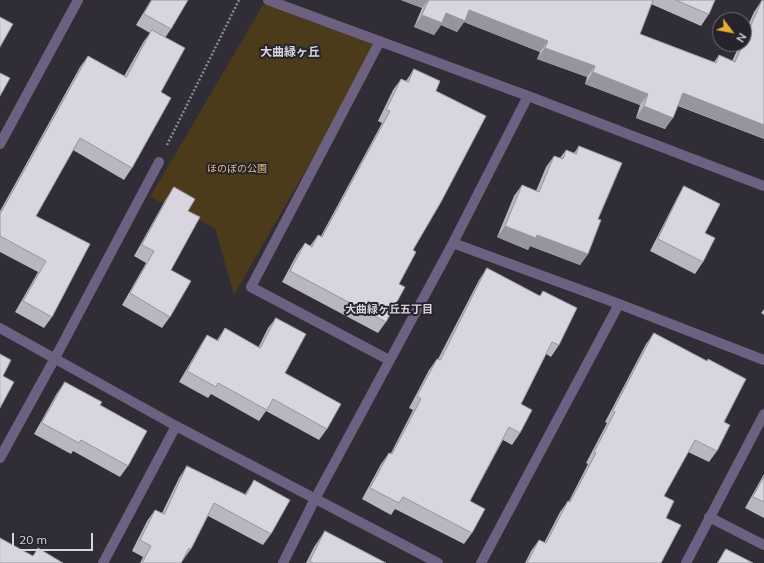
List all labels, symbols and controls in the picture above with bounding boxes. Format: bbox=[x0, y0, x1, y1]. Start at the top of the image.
north arrow bbox=[712, 12, 752, 52]
text: N bbox=[733, 31, 749, 45]
district label: 大曲緑ヶ丘 bbox=[260, 45, 320, 59]
park label: ほのぼの公園 bbox=[207, 163, 267, 175]
district label: 大曲緑ヶ丘五丁目 bbox=[345, 303, 433, 317]
scale bar bbox=[14, 525, 95, 551]
text: 20 m bbox=[19, 532, 47, 547]

